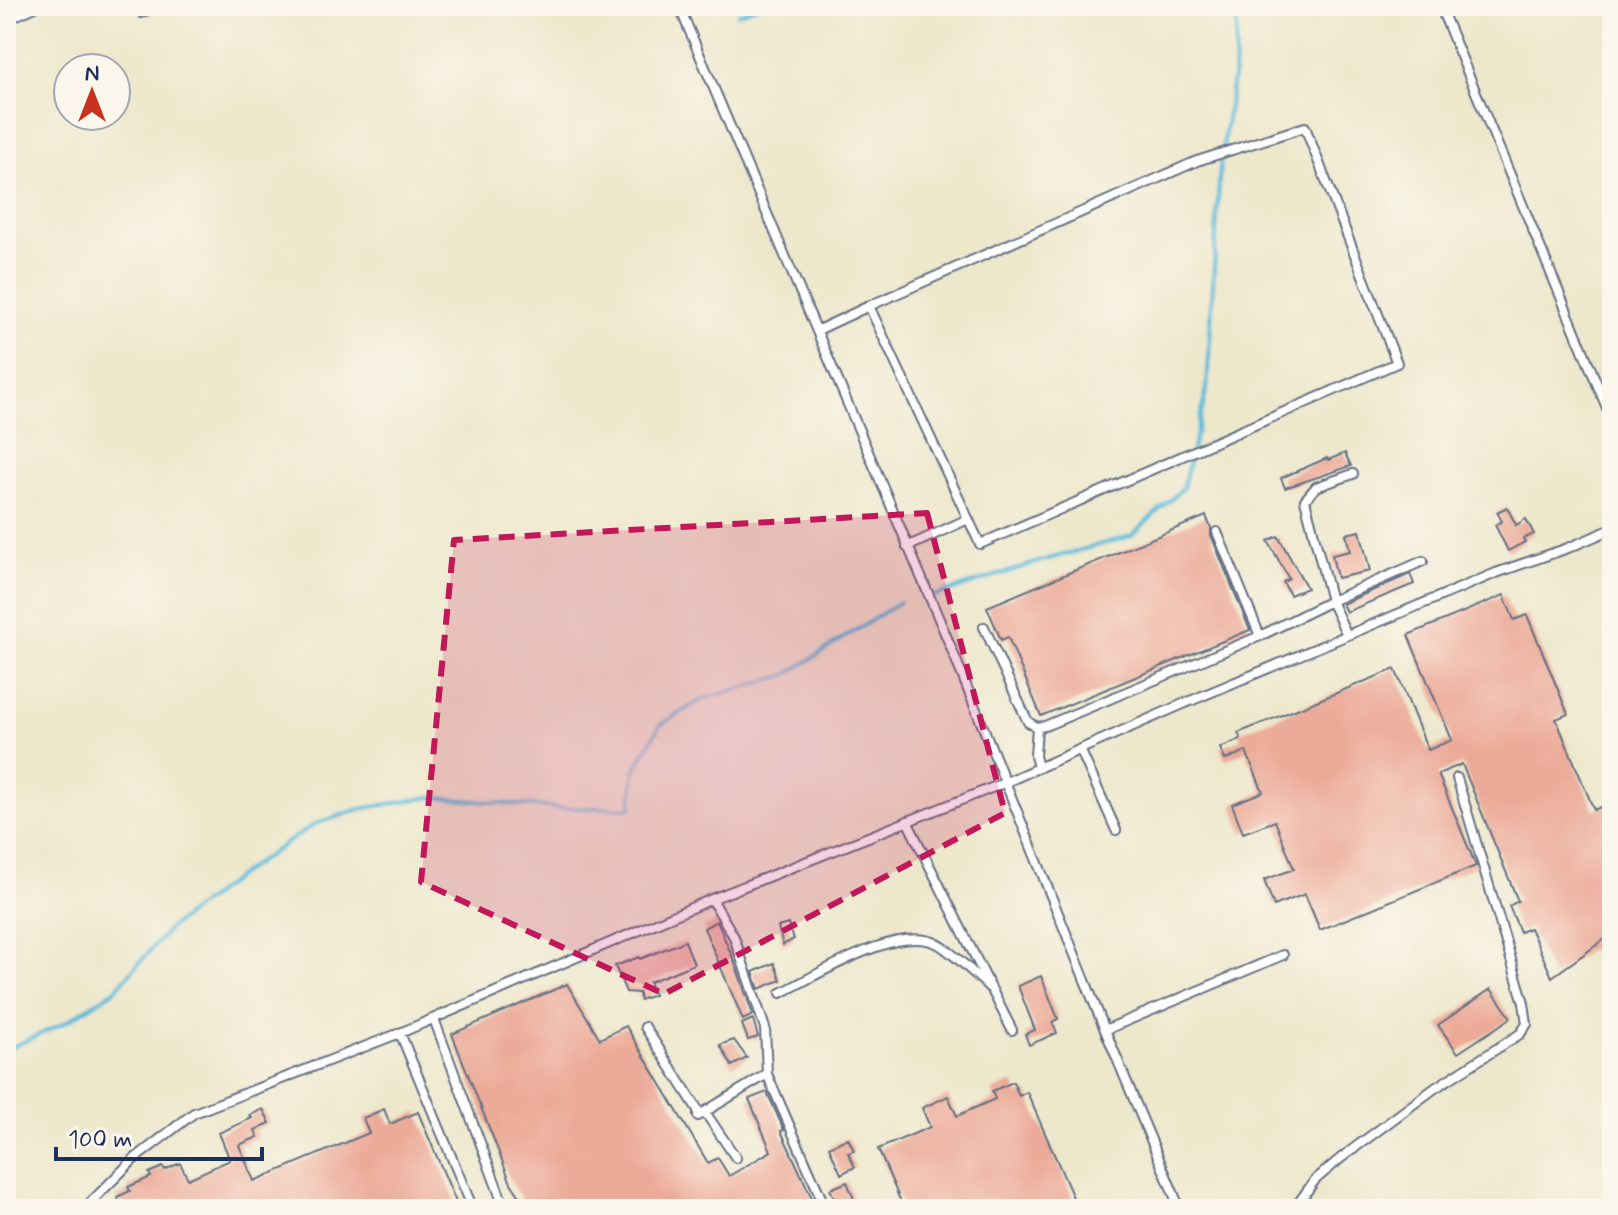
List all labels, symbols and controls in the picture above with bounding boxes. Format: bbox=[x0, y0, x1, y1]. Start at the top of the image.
north arrow bbox=[52, 52, 132, 132]
text: N bbox=[85, 60, 99, 88]
scale bar bbox=[56, 1111, 262, 1161]
text: 100 m bbox=[68, 1125, 132, 1156]

